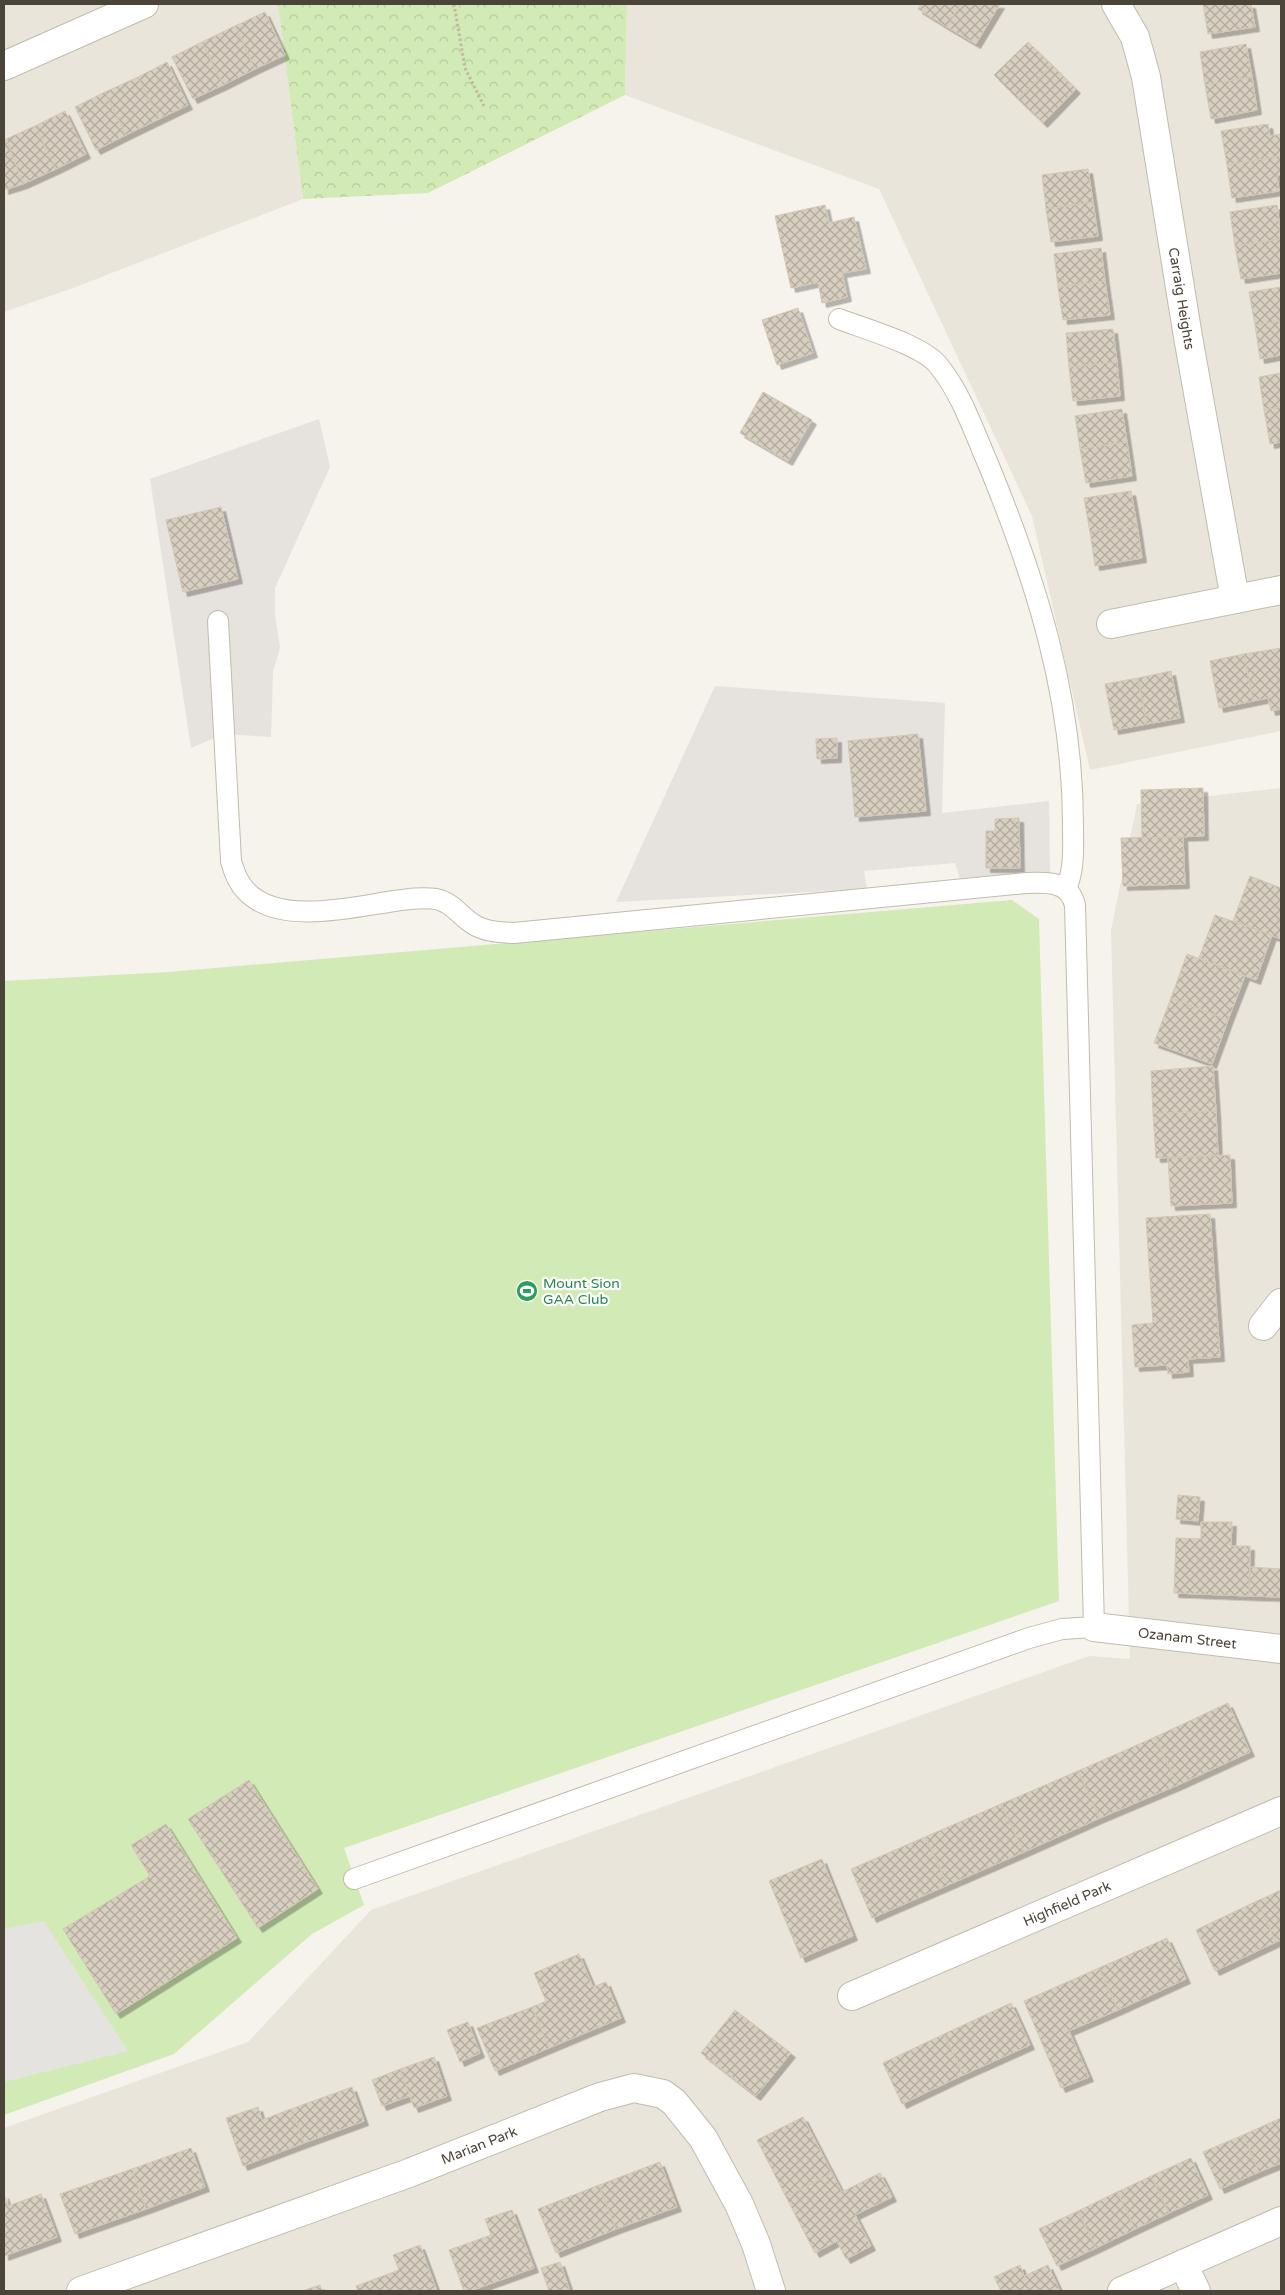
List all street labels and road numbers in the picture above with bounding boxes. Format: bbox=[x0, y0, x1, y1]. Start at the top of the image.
street label: Carraig Heights bbox=[1165, 246, 1199, 351]
street label: Ozanam Street bbox=[1137, 1624, 1238, 1652]
street label: Highfield Park bbox=[1020, 1877, 1114, 1930]
street label: Marian Park bbox=[439, 2122, 520, 2168]

